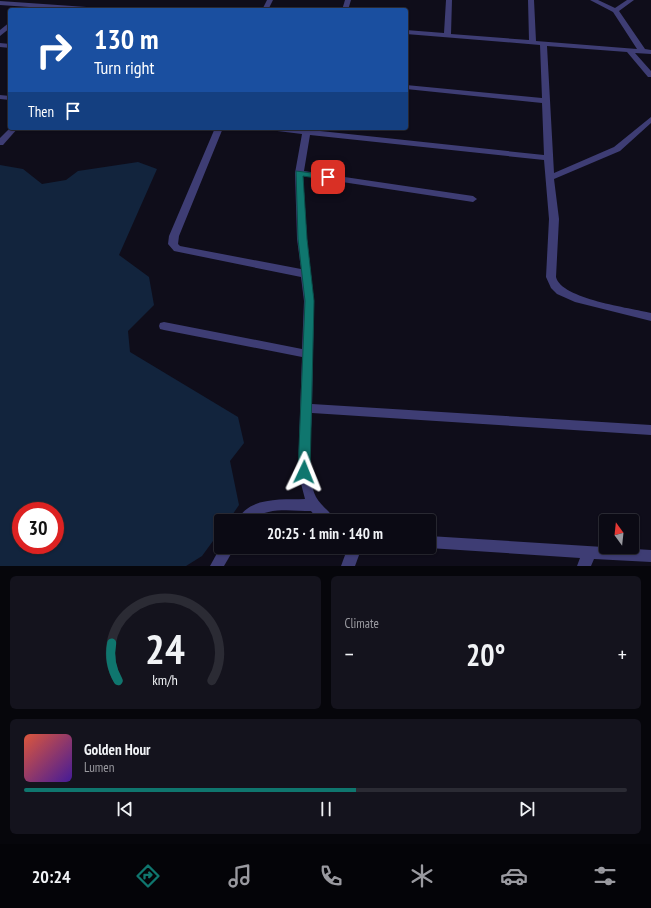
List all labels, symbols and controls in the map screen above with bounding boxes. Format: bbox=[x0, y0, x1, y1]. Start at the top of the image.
text: 130 m bbox=[94, 20, 158, 57]
icon: right bbox=[28, 24, 80, 76]
text: Turn right bbox=[94, 56, 154, 79]
icon: arrive bbox=[62, 100, 84, 122]
text: Then bbox=[28, 102, 54, 121]
pin bbox=[311, 160, 345, 194]
icon: arrive bbox=[317, 166, 339, 188]
position arrow bbox=[283, 451, 325, 493]
speed limit sign: 30 bbox=[12, 502, 64, 554]
north arrow bbox=[599, 514, 639, 554]
map controls bbox=[599, 514, 639, 554]
text: 20:25 · 1 min · 140 m bbox=[267, 524, 383, 543]
text: Climate bbox=[345, 615, 379, 632]
text: 24 bbox=[145, 621, 185, 674]
text: 20° bbox=[466, 635, 506, 674]
text: − bbox=[345, 640, 354, 668]
text: + bbox=[618, 640, 627, 668]
text: km/h bbox=[153, 669, 178, 688]
text: Golden Hour bbox=[84, 740, 151, 759]
text: Lumen bbox=[84, 759, 114, 776]
icon: previous bbox=[114, 798, 136, 820]
icon: pause bbox=[315, 798, 337, 820]
icon: next bbox=[516, 798, 538, 820]
icon: directions bbox=[134, 862, 162, 890]
icon: music bbox=[226, 862, 254, 890]
icon: phone bbox=[317, 862, 345, 890]
icon: climate bbox=[408, 862, 436, 890]
icon: car bbox=[500, 862, 528, 890]
icon: filters bbox=[591, 862, 619, 890]
text: 20:24 bbox=[32, 865, 71, 888]

